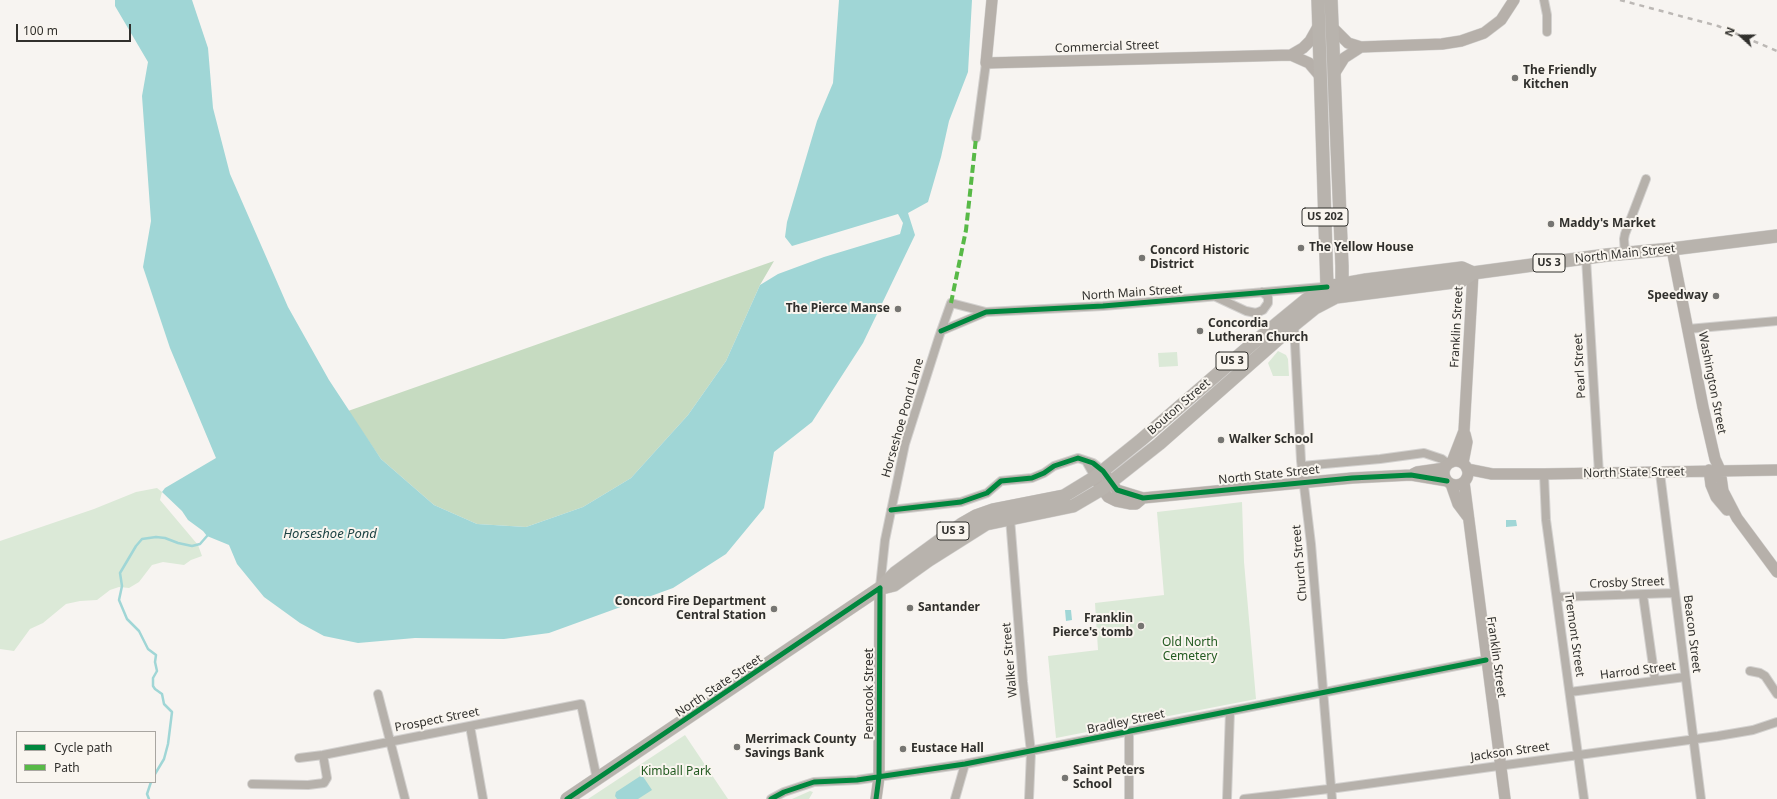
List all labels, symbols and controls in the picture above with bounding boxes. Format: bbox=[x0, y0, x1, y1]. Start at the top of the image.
scale bar bbox=[18, 16, 133, 42]
north arrow bbox=[1721, 16, 1761, 56]
text: 100 m bbox=[23, 22, 58, 39]
text: N bbox=[1721, 25, 1738, 38]
street label: Commercial Street bbox=[1055, 38, 1159, 56]
place label: The Friendly Kitchen bbox=[1523, 64, 1597, 92]
marker: The Friendly Kitchen bbox=[1510, 73, 1520, 83]
road number: US 202 bbox=[1302, 208, 1348, 226]
place label: Maddy's Market bbox=[1559, 217, 1656, 231]
marker: Maddy's Market bbox=[1546, 219, 1556, 229]
place label: The Yellow House bbox=[1309, 241, 1414, 255]
street label: North Main Street bbox=[1574, 242, 1676, 266]
marker: The Yellow House bbox=[1296, 243, 1306, 253]
place label: Concord Historic District bbox=[1150, 244, 1249, 272]
marker: Concord Historic District bbox=[1137, 253, 1147, 263]
road number: US 3 bbox=[1533, 254, 1565, 272]
street label: North Main Street bbox=[1081, 282, 1183, 304]
street label: Franklin Street bbox=[1448, 286, 1466, 368]
place label: Speedway bbox=[1648, 289, 1708, 303]
marker: Speedway bbox=[1711, 291, 1721, 301]
place label: The Pierce Manse bbox=[786, 302, 890, 316]
marker: The Pierce Manse bbox=[893, 304, 903, 314]
place label: Concordia Lutheran Church bbox=[1208, 317, 1308, 345]
marker: Concordia Lutheran Church bbox=[1195, 326, 1205, 336]
street label: Washington Street bbox=[1695, 330, 1729, 436]
street label: Pearl Street bbox=[1571, 333, 1589, 399]
road number: US 3 bbox=[1216, 352, 1248, 370]
street label: Horseshoe Pond Lane bbox=[879, 357, 927, 479]
street label: Bouton Street bbox=[1145, 376, 1213, 438]
place label: Walker School bbox=[1229, 433, 1313, 447]
marker: Walker School bbox=[1216, 435, 1226, 445]
street label: North State Street bbox=[1218, 463, 1320, 487]
street label: North State Street bbox=[1583, 465, 1685, 481]
road number: US 3 bbox=[937, 522, 969, 540]
street label: Church Street bbox=[1289, 524, 1311, 602]
water label: Horseshoe Pond bbox=[283, 526, 377, 542]
street label: Crosby Street bbox=[1589, 574, 1665, 592]
street label: Tremont Street bbox=[1561, 592, 1587, 678]
street label: Beacon Street bbox=[1680, 594, 1704, 674]
place label: Concord Fire Department Central Station bbox=[615, 595, 766, 623]
place label: Santander bbox=[918, 601, 980, 615]
marker: Santander bbox=[905, 603, 915, 613]
marker: Concord Fire Department Central Station bbox=[769, 604, 779, 614]
place label: Franklin Pierce's tomb bbox=[1052, 612, 1133, 640]
street label: Franklin Street bbox=[1483, 616, 1509, 698]
marker: Franklin Pierce's tomb bbox=[1136, 621, 1146, 631]
street label: Walker Street bbox=[1000, 622, 1020, 698]
park label: Old North Cemetery bbox=[1162, 636, 1218, 664]
street label: Penacook Street bbox=[863, 648, 877, 740]
street label: North State Street bbox=[673, 652, 765, 720]
street label: Harrod Street bbox=[1599, 659, 1677, 683]
street label: Prospect Street bbox=[393, 705, 481, 735]
street label: Bradley Street bbox=[1086, 707, 1166, 737]
legend bbox=[16, 731, 156, 783]
place label: Merrimack County Savings Bank bbox=[745, 733, 856, 761]
text: Cycle path bbox=[54, 739, 112, 756]
street label: Jackson Street bbox=[1470, 739, 1550, 765]
marker: Merrimack County Savings Bank bbox=[732, 742, 742, 752]
place label: Eustace Hall bbox=[911, 742, 984, 756]
marker: Eustace Hall bbox=[898, 744, 908, 754]
text: Path bbox=[54, 759, 80, 776]
place label: Saint Peters School bbox=[1073, 764, 1145, 792]
park label: Kimball Park bbox=[641, 765, 711, 779]
marker: Saint Peters School bbox=[1060, 773, 1070, 783]

